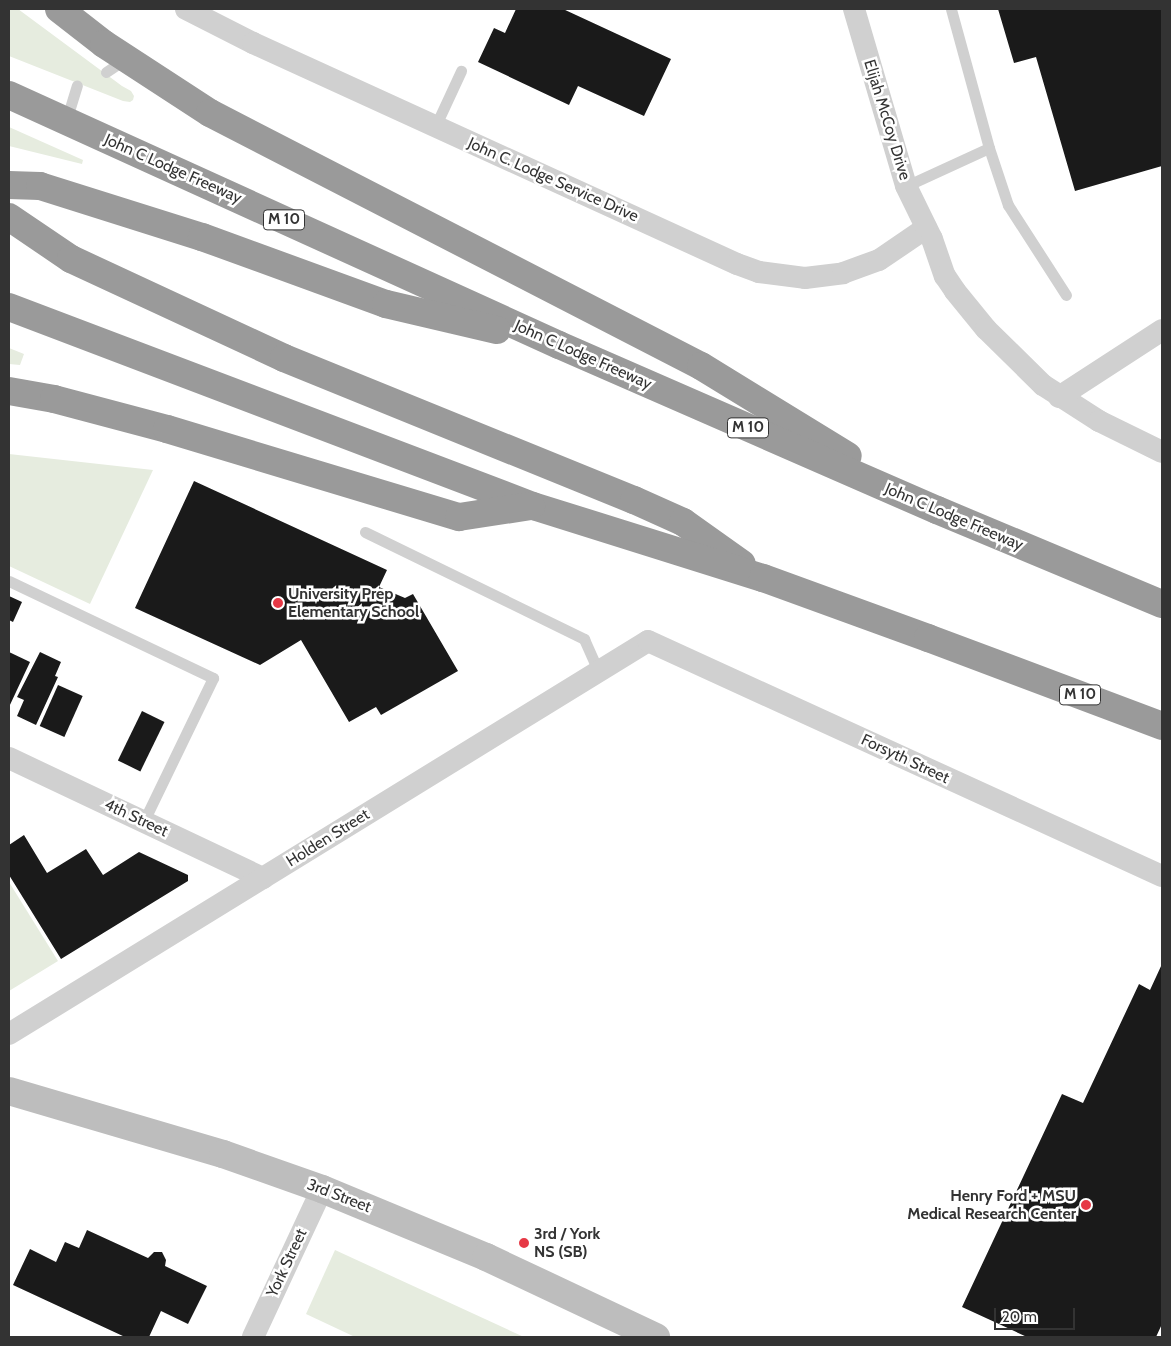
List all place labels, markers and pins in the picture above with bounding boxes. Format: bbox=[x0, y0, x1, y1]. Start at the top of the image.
place label: University Prep Elementary School bbox=[288, 584, 419, 622]
marker: University Prep Elementary School bbox=[272, 597, 284, 609]
place label: Henry Ford + MSU Medical Research Center bbox=[907, 1186, 1076, 1224]
marker: Henry Ford + MSU Medical Research Center bbox=[1080, 1199, 1092, 1211]
place label: 3rd / York NS (SB) bbox=[534, 1224, 600, 1262]
marker: 3rd / York NS (SB) bbox=[518, 1237, 530, 1249]

